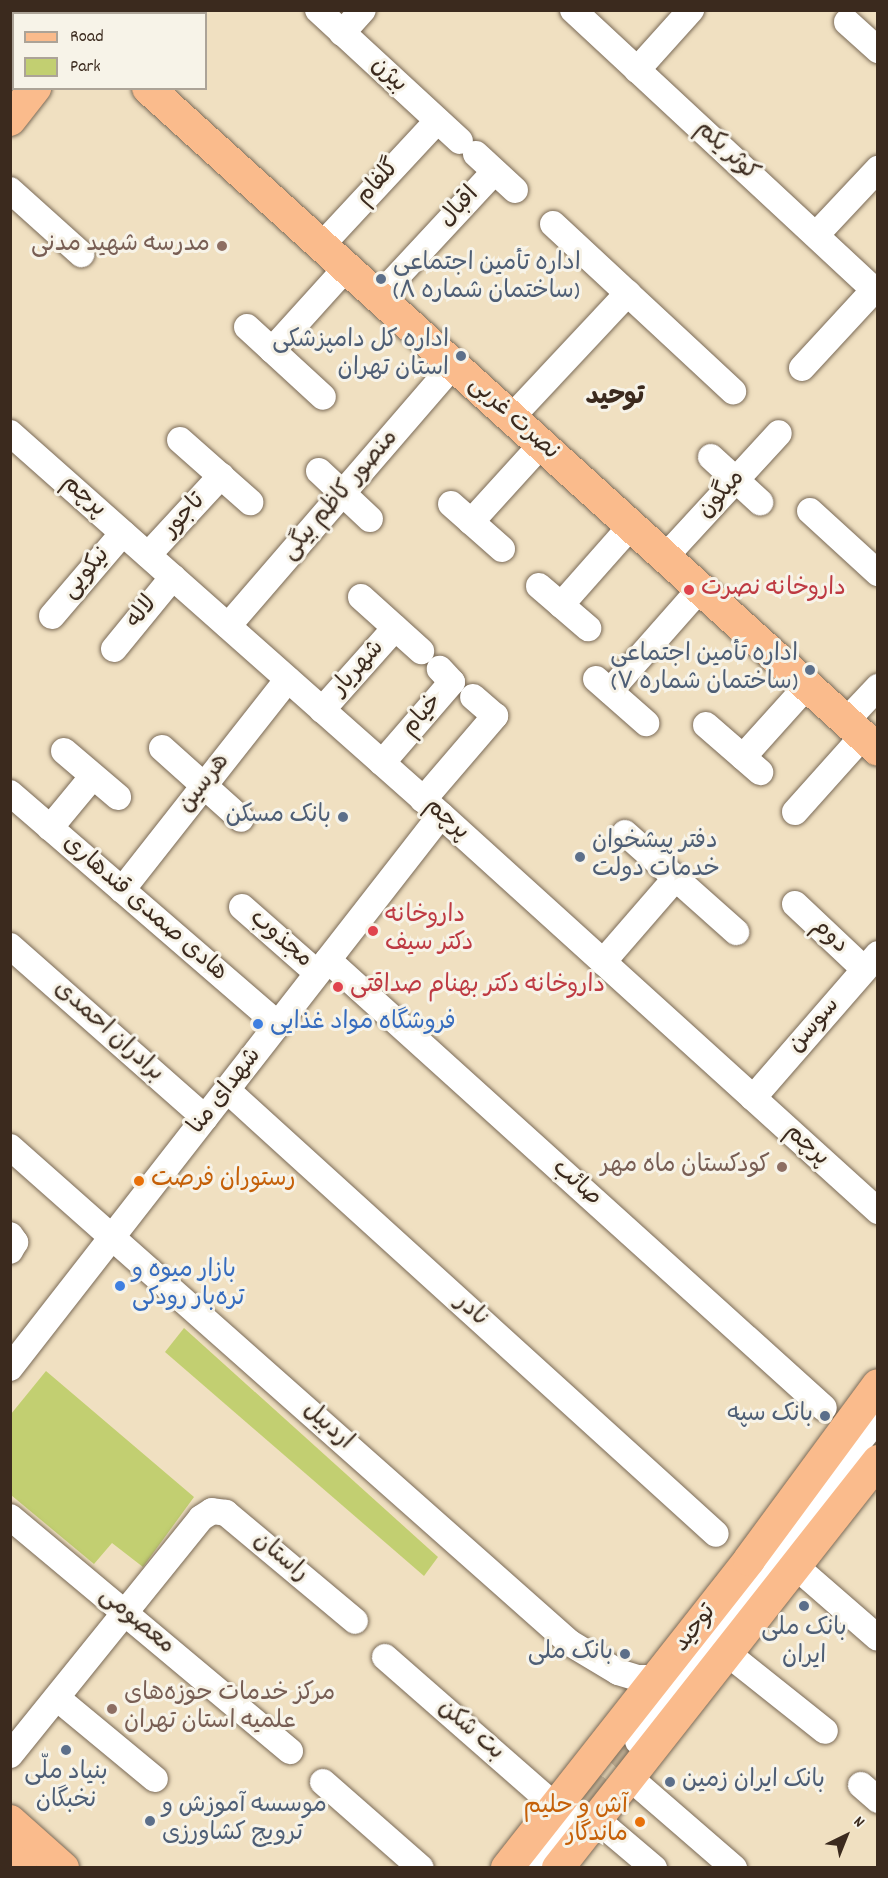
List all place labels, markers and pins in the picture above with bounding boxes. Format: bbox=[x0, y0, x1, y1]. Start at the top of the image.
place label: مدرسه شهید مدنی bbox=[31, 232, 210, 260]
marker: مدرسه شهید مدنی bbox=[215, 239, 229, 253]
place label: اداره تأمین اجتماعی (ساختمان شماره ۸) bbox=[393, 251, 581, 307]
marker: اداره تأمین اجتماعی (ساختمان شماره ۸) bbox=[374, 272, 388, 286]
place label: اداره کل دامپزشکی استان تهران bbox=[272, 328, 449, 384]
marker: اداره کل دامپزشکی استان تهران bbox=[454, 349, 468, 363]
place label: داروخانه نصرت bbox=[701, 576, 846, 604]
marker: داروخانه نصرت bbox=[682, 583, 696, 597]
place label: اداره تأمین اجتماعی (ساختمان شماره ۷) bbox=[610, 642, 798, 698]
marker: اداره تأمین اجتماعی (ساختمان شماره ۷) bbox=[803, 663, 817, 677]
place label: بانک مسکن bbox=[225, 803, 331, 831]
marker: بانک مسکن bbox=[336, 810, 350, 824]
place label: دفتر پیشخوان خدمات دولت bbox=[592, 829, 720, 885]
marker: دفتر پیشخوان خدمات دولت bbox=[573, 850, 587, 864]
place label: داروخانه دکتر سیف bbox=[385, 903, 473, 959]
marker: داروخانه دکتر سیف bbox=[366, 924, 380, 938]
place label: داروخانه دکتر بهنام صداقتی bbox=[350, 973, 605, 1001]
marker: داروخانه دکتر بهنام صداقتی bbox=[331, 980, 345, 994]
place label: فروشگاه مواد غذایی bbox=[270, 1010, 456, 1038]
marker: فروشگاه مواد غذایی bbox=[251, 1017, 265, 1031]
place label: کودکستان ماه مهر bbox=[601, 1153, 770, 1181]
marker: کودکستان ماه مهر bbox=[775, 1160, 789, 1174]
place label: رستوران فرصت bbox=[151, 1167, 296, 1195]
marker: رستوران فرصت bbox=[132, 1174, 146, 1188]
place label: بازار میوه و تره‌بار رودکی bbox=[132, 1258, 245, 1314]
marker: بازار میوه و تره‌بار رودکی bbox=[113, 1279, 127, 1293]
place label: بانک سپه bbox=[727, 1402, 813, 1430]
marker: بانک سپه bbox=[818, 1409, 832, 1423]
marker: بانک ملی ایران bbox=[797, 1599, 811, 1613]
place label: بانک ملی ایران bbox=[761, 1616, 847, 1672]
place label: بانک ملی bbox=[528, 1640, 613, 1668]
marker: بانک ملی bbox=[618, 1647, 632, 1661]
place label: مرکز خدمات حوزه‌های علمیه استان تهران bbox=[124, 1681, 335, 1737]
marker: مرکز خدمات حوزه‌های علمیه استان تهران bbox=[105, 1702, 119, 1716]
marker: بنیاد ملّی نخبگان bbox=[59, 1743, 73, 1757]
place label: بنیاد ملّی نخبگان bbox=[24, 1760, 108, 1816]
place label: بانک ایران زمین bbox=[682, 1768, 825, 1796]
marker: بانک ایران زمین bbox=[663, 1775, 677, 1789]
place label: موسسه آموزش و ترویج کشاورزی bbox=[162, 1793, 327, 1849]
place label: آش و حلیم ماندگار bbox=[524, 1794, 628, 1850]
marker: موسسه آموزش و ترویج کشاورزی bbox=[143, 1814, 157, 1828]
marker: آش و حلیم ماندگار bbox=[633, 1815, 647, 1829]

